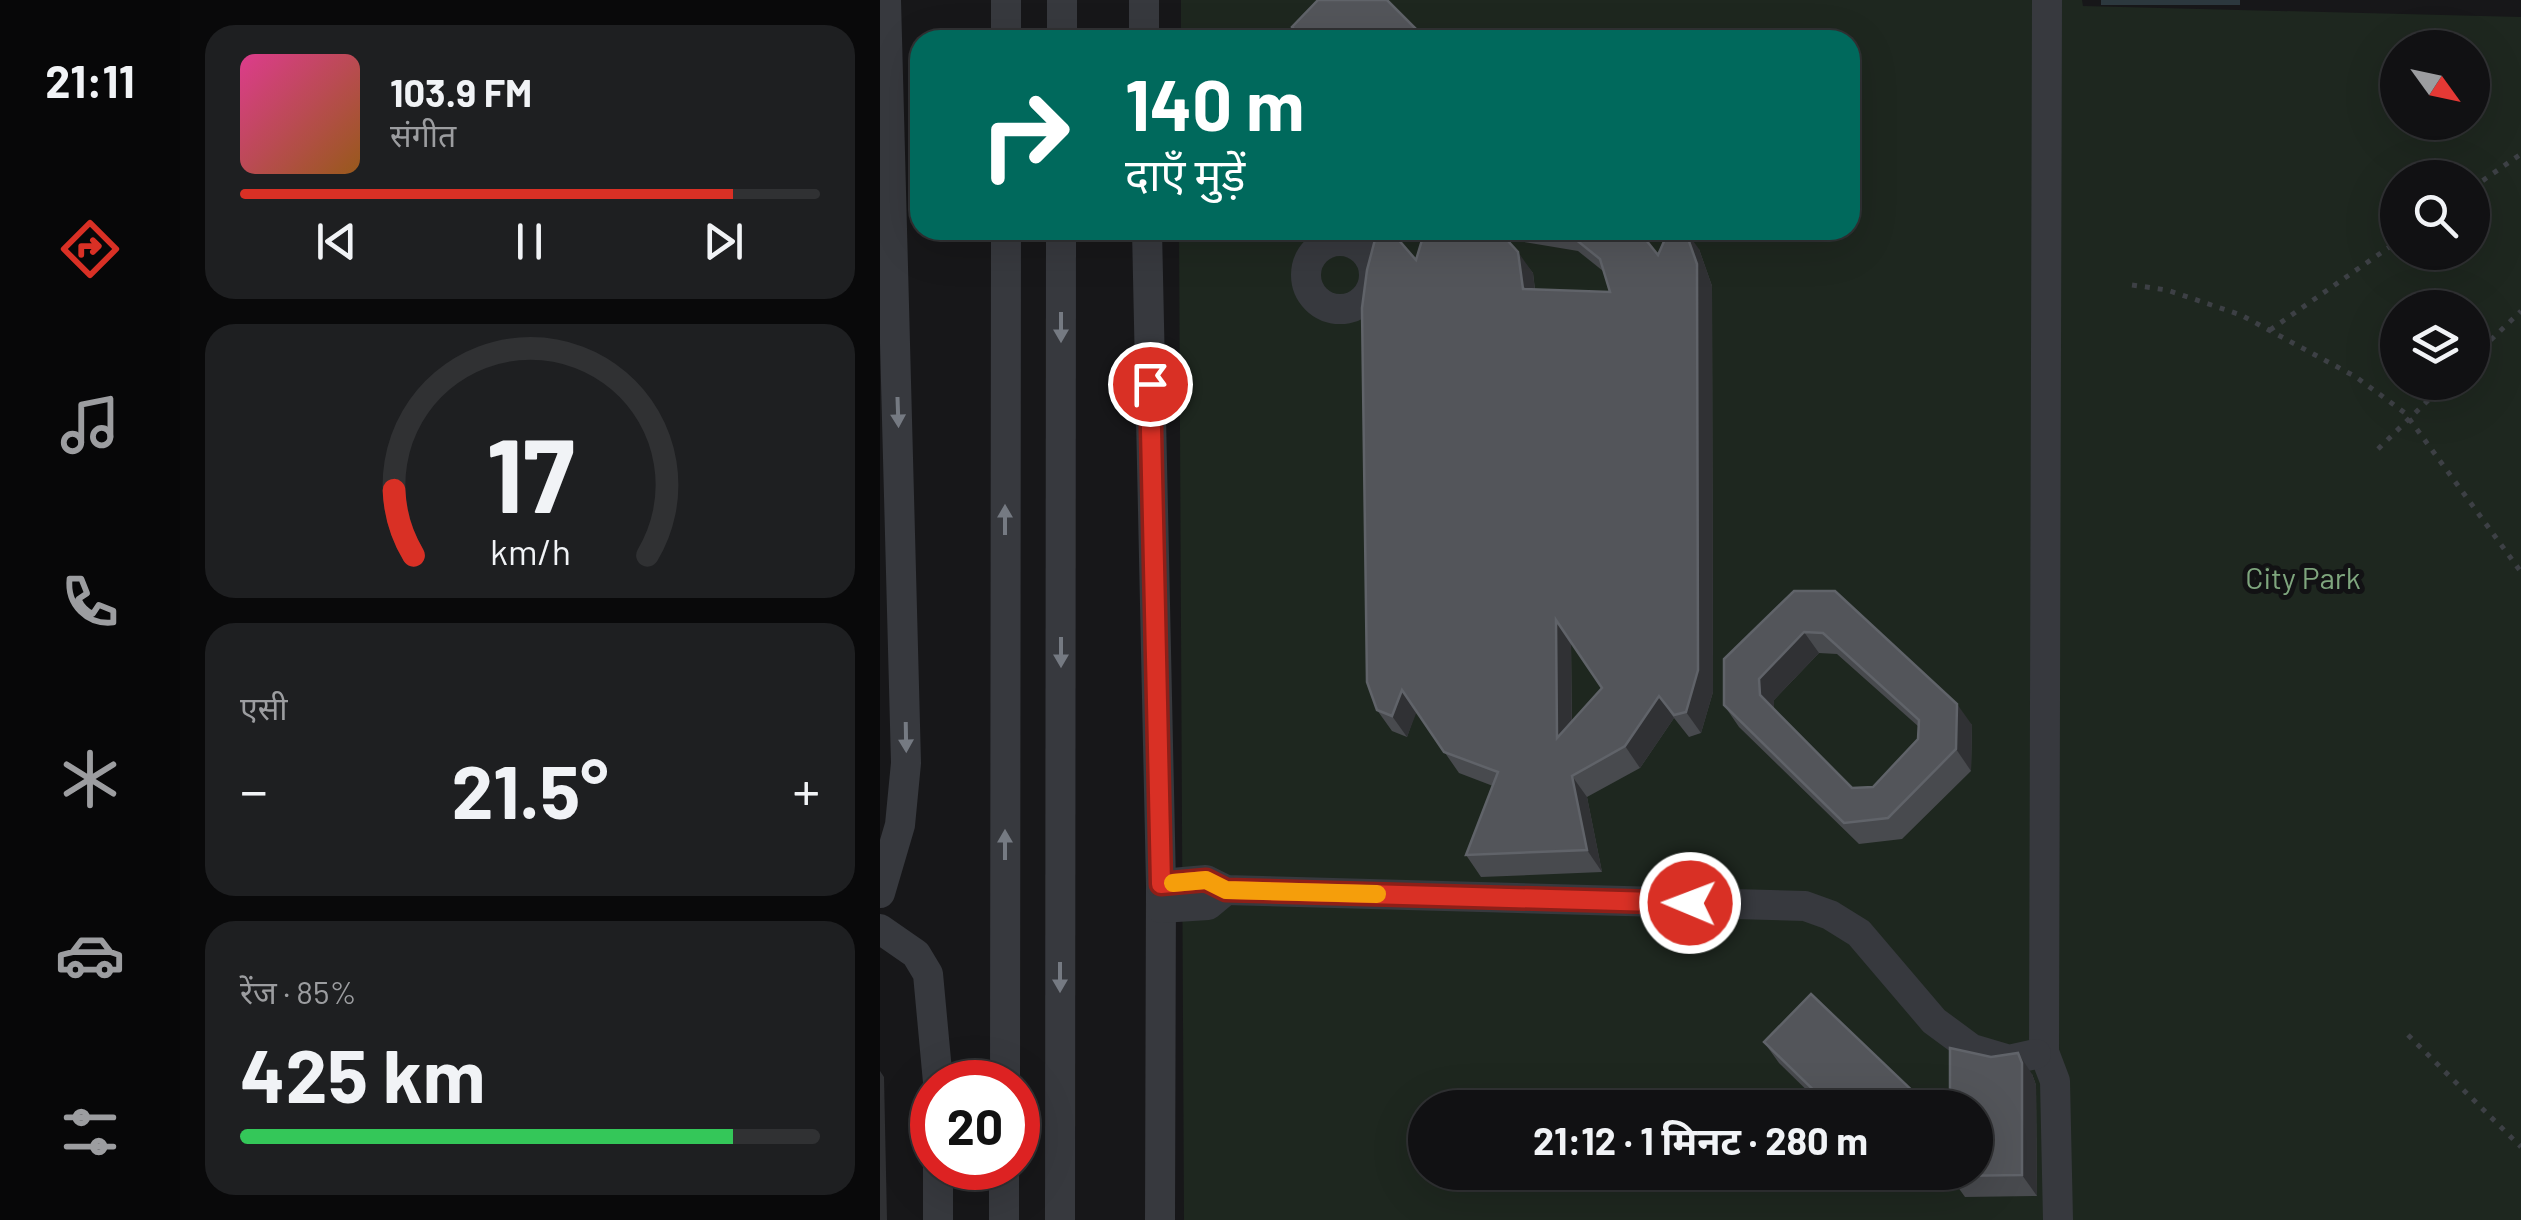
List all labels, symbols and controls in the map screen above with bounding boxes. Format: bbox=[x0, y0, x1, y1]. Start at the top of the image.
north arrow bbox=[2380, 30, 2490, 140]
map controls bbox=[2380, 30, 2490, 400]
text: 21:11 bbox=[45, 53, 135, 107]
text: 140 m bbox=[1125, 61, 1304, 145]
text: 103.9 FM bbox=[390, 69, 532, 115]
icon: right bbox=[960, 70, 1090, 200]
text: संगीत bbox=[390, 115, 456, 153]
text: दाएँ मुड़ें bbox=[1125, 146, 1245, 200]
button: search bbox=[2380, 160, 2490, 270]
icon: directions bbox=[55, 214, 125, 284]
icon: previous bbox=[309, 214, 364, 269]
icon: pause bbox=[502, 214, 557, 269]
icon: next bbox=[696, 214, 751, 269]
button: layers bbox=[2380, 290, 2490, 400]
one-way arrow bbox=[1053, 312, 1069, 344]
pin bbox=[1108, 342, 1193, 427]
icon: arrive bbox=[1123, 357, 1178, 412]
icon: music bbox=[55, 390, 125, 460]
one-way arrow bbox=[891, 397, 907, 429]
text: 17 bbox=[486, 409, 574, 534]
one-way arrow bbox=[997, 504, 1013, 536]
text: km/h bbox=[490, 529, 570, 572]
park label: City Park bbox=[2245, 559, 2361, 595]
icon: phone bbox=[55, 567, 125, 637]
one-way arrow bbox=[1053, 637, 1069, 669]
text: एसी bbox=[240, 688, 288, 726]
one-way arrow bbox=[898, 722, 914, 754]
icon: climate bbox=[55, 744, 125, 814]
text: 21.5° bbox=[452, 744, 608, 834]
text: − bbox=[240, 756, 268, 822]
text: + bbox=[792, 756, 820, 822]
one-way arrow bbox=[997, 829, 1013, 861]
position arrow bbox=[1638, 851, 1742, 955]
icon: car bbox=[55, 920, 125, 990]
one-way arrow bbox=[1052, 962, 1068, 994]
text: रेंज · 85% bbox=[240, 972, 357, 1010]
text: 425 km bbox=[240, 1028, 485, 1118]
speed limit sign: 20 bbox=[910, 1060, 1040, 1190]
icon: filters bbox=[55, 1097, 125, 1167]
text: 21:12 · 1 मिनट · 280 m bbox=[1533, 1117, 1868, 1163]

